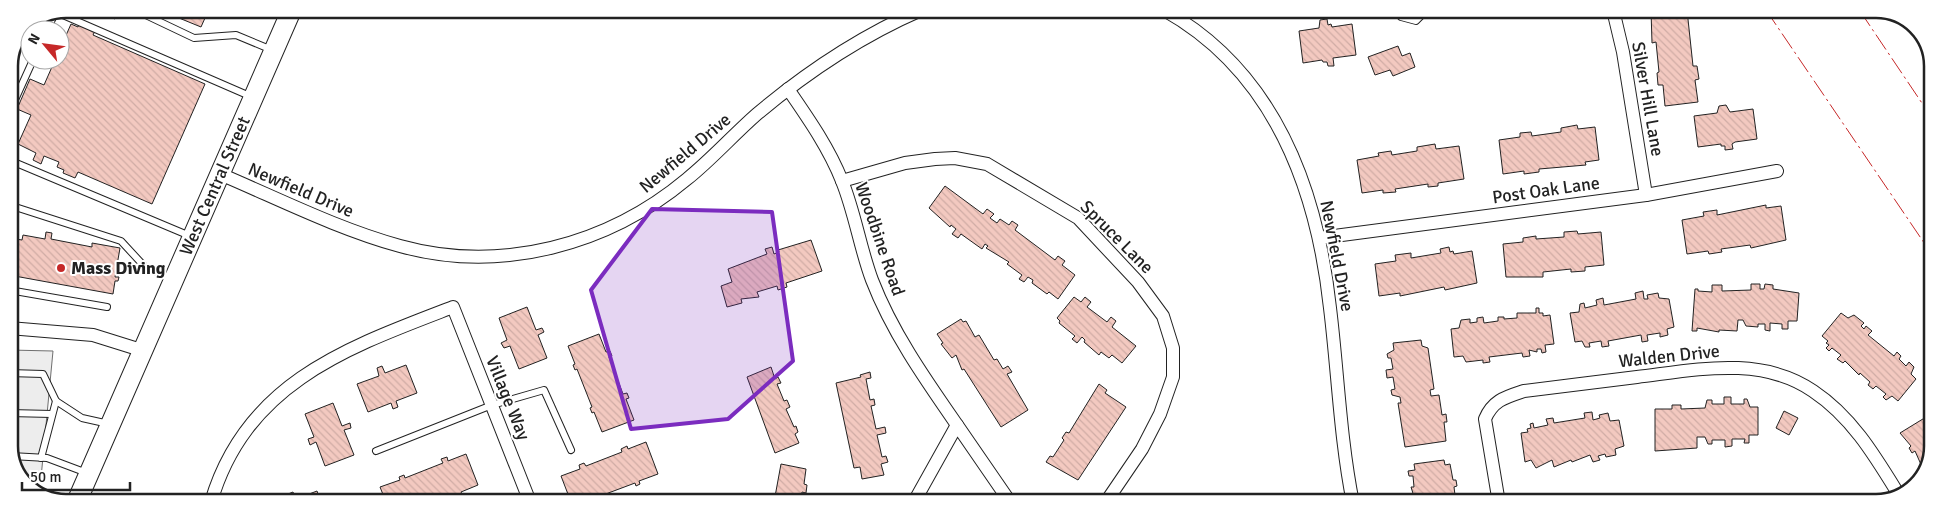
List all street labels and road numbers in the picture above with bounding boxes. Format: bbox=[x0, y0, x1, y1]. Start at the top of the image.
street label: Silver Hill Lane bbox=[1627, 40, 1669, 158]
street label: Newfield Drive bbox=[635, 108, 735, 198]
street label: West Central Street bbox=[175, 113, 255, 259]
street label: Newfield Drive bbox=[245, 158, 357, 222]
street label: Post Oak Lane bbox=[1491, 172, 1601, 208]
street label: Woodbine Road bbox=[850, 179, 910, 299]
street label: Spruce Lane bbox=[1076, 196, 1158, 278]
street label: Newfield Drive bbox=[1315, 199, 1359, 313]
street label: Walden Drive bbox=[1617, 340, 1721, 372]
street label: Village Way bbox=[481, 353, 535, 444]

